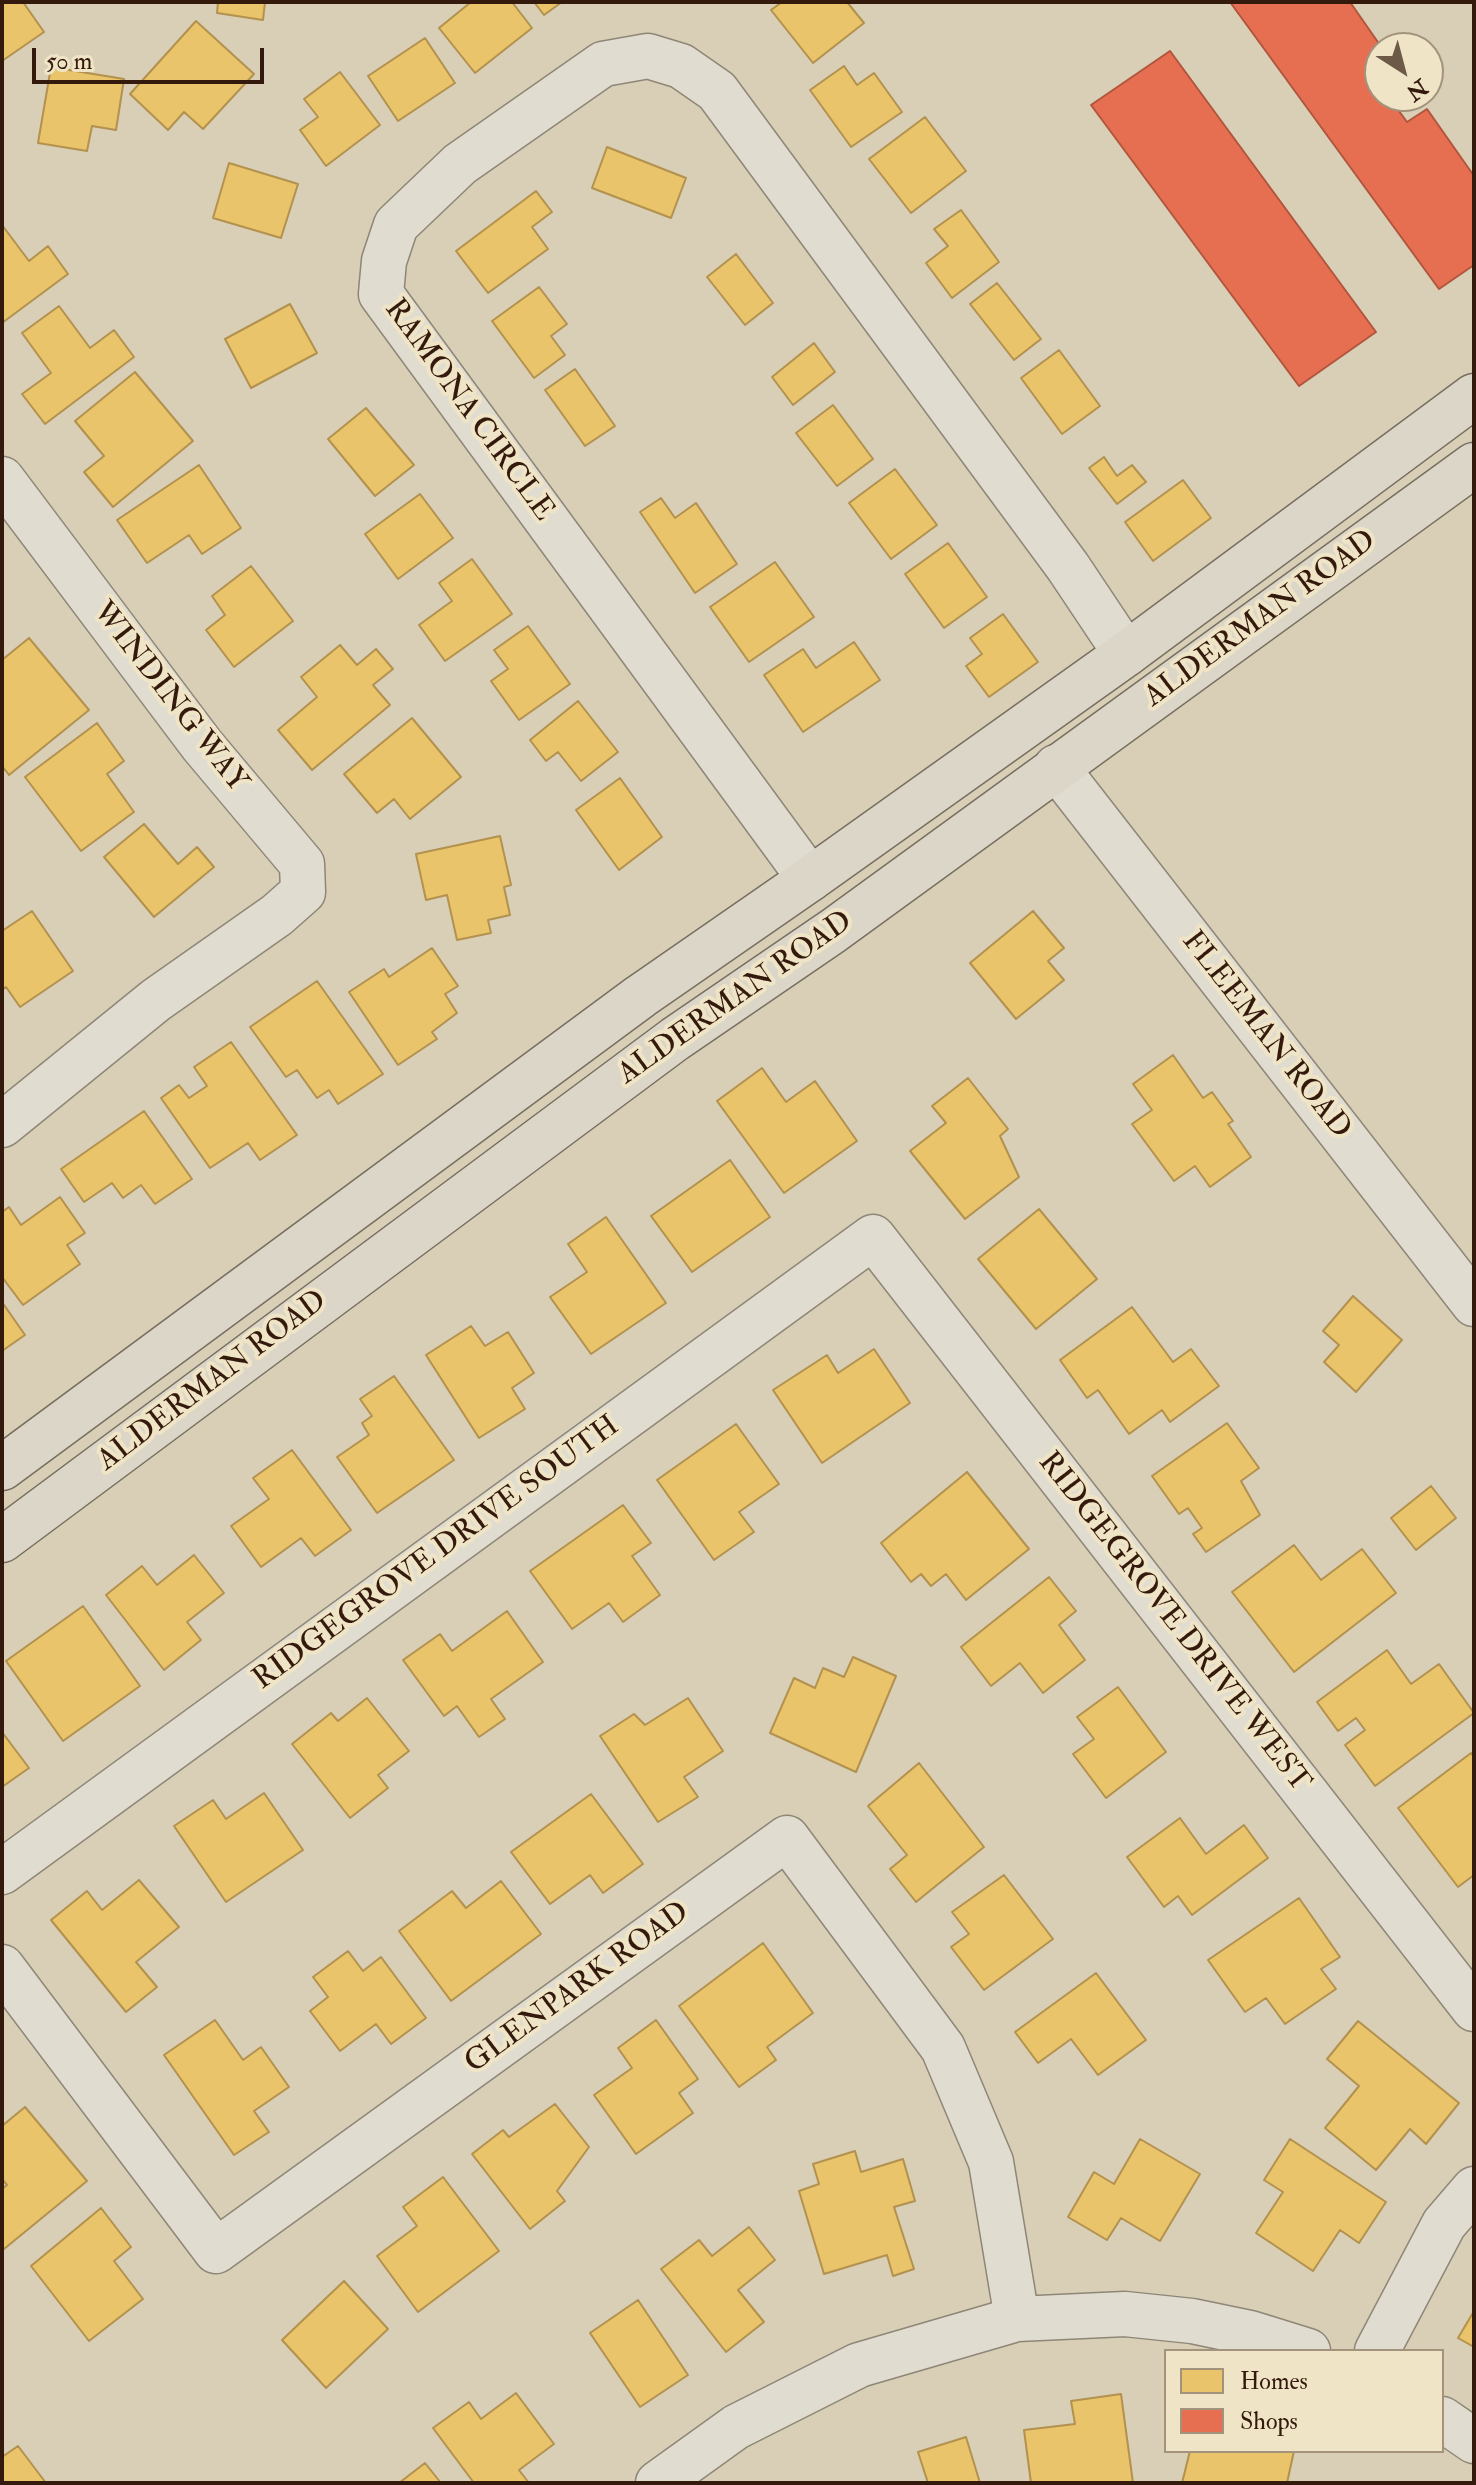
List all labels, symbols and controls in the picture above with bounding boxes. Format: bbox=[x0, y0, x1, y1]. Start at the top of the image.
scale bar bbox=[36, 32, 268, 82]
north arrow bbox=[1364, 32, 1444, 112]
text: 50 m bbox=[46, 46, 92, 77]
text: N bbox=[1401, 73, 1433, 107]
street label: RAMONA CIRCLE bbox=[376, 293, 560, 529]
street label: ALDERMAN ROAD bbox=[1138, 524, 1384, 716]
street label: WINDING WAY bbox=[84, 596, 254, 800]
street label: ALDERMAN ROAD bbox=[612, 905, 860, 1093]
street label: FLEEMAN ROAD bbox=[1173, 925, 1357, 1147]
street label: ALDERMAN ROAD bbox=[91, 1284, 335, 1480]
street label: RIDGEGROVE DRIVE SOUTH bbox=[247, 1409, 627, 1699]
street label: RIDGEGROVE DRIVE WEST bbox=[1029, 1446, 1317, 1800]
street label: GLENPARK ROAD bbox=[459, 1896, 697, 2082]
legend bbox=[1164, 2349, 1444, 2453]
text: Homes bbox=[1240, 2366, 1308, 2397]
text: Shops bbox=[1240, 2406, 1298, 2437]

